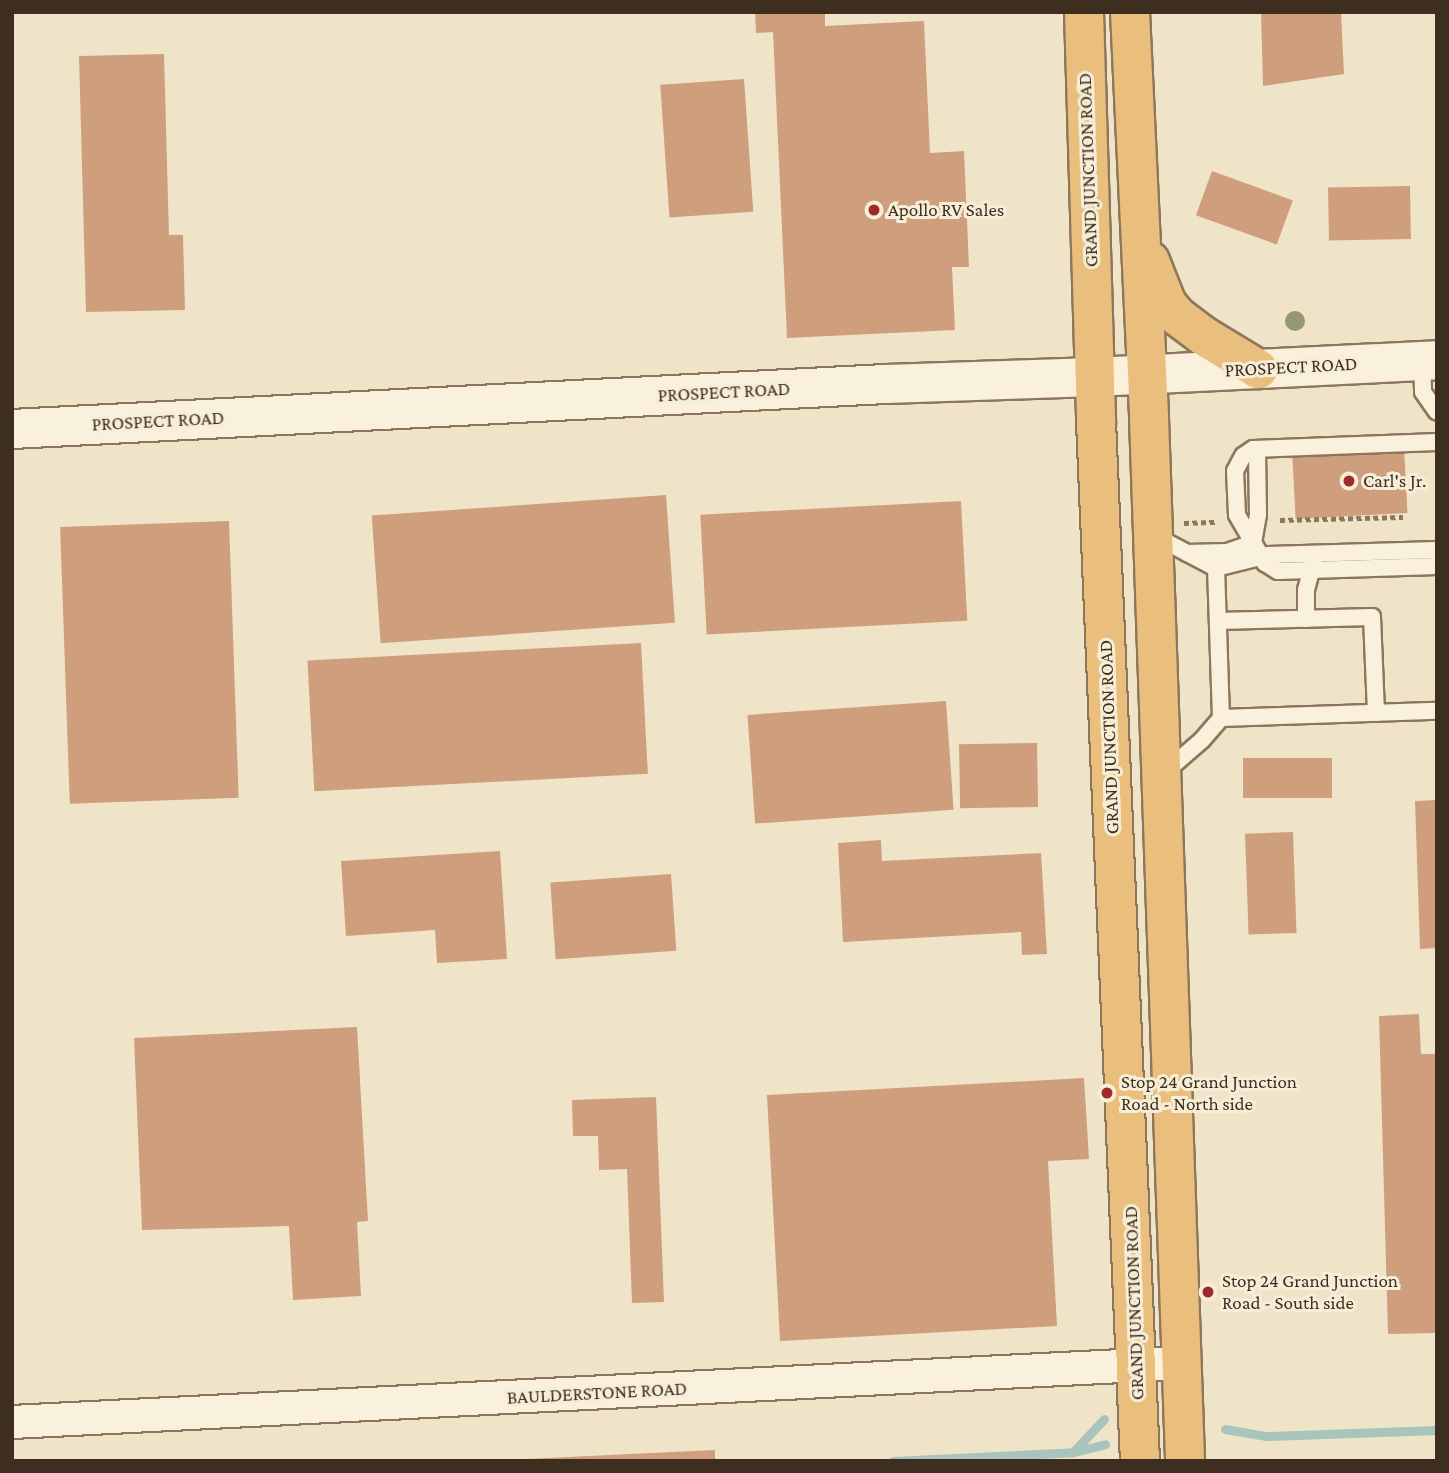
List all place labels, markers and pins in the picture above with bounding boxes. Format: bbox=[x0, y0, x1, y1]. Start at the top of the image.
place label: Apollo RV Sales bbox=[888, 199, 1004, 221]
marker: Apollo RV Sales bbox=[866, 202, 882, 218]
place label: Carl's Jr. bbox=[1363, 470, 1426, 492]
marker: Carl's Jr. bbox=[1341, 473, 1357, 489]
place label: Stop 24 Grand Junction Road - North side bbox=[1121, 1071, 1297, 1115]
marker: Stop 24 Grand Junction Road - North side bbox=[1099, 1085, 1115, 1101]
place label: Stop 24 Grand Junction Road - South side bbox=[1222, 1270, 1398, 1314]
marker: Stop 24 Grand Junction Road - South side bbox=[1200, 1284, 1216, 1300]

